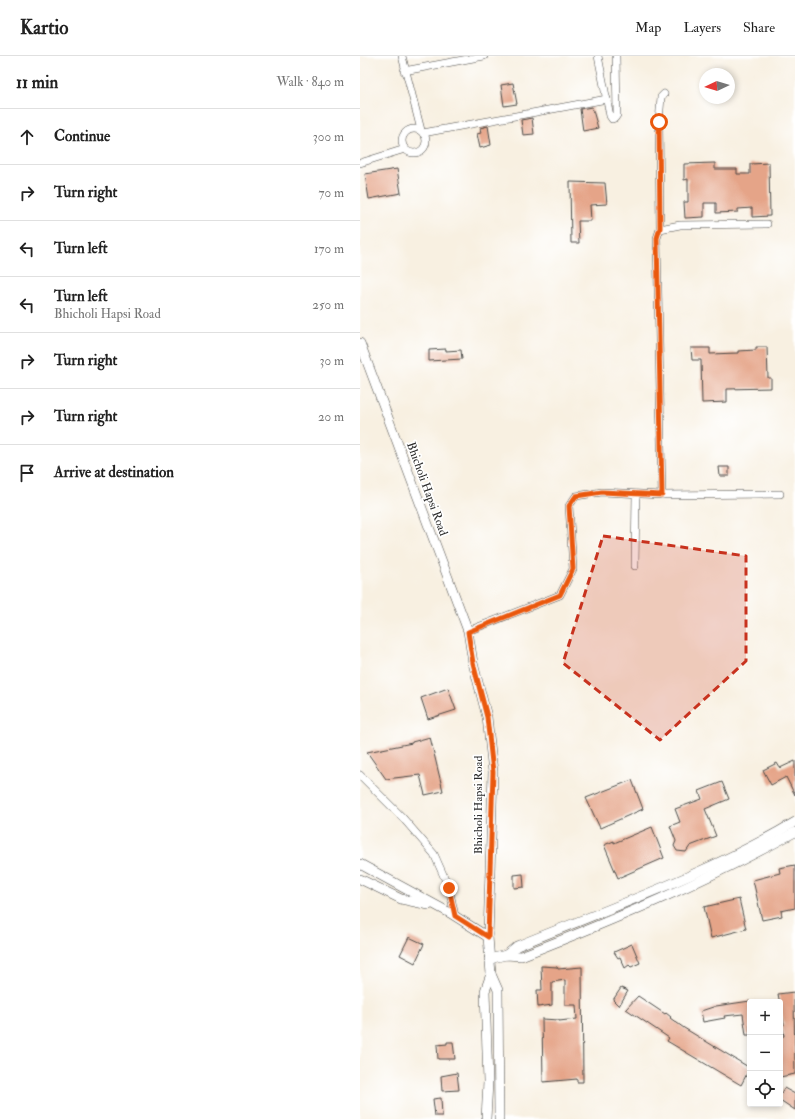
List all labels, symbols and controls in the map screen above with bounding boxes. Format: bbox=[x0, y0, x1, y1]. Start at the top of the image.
text: Kartio bbox=[20, 16, 68, 40]
text: Map bbox=[635, 19, 661, 36]
text: Layers bbox=[683, 19, 721, 36]
text: Share bbox=[743, 19, 775, 36]
north arrow bbox=[699, 68, 735, 104]
text: 11 min bbox=[16, 72, 58, 93]
text: Walk · 840 m bbox=[276, 74, 344, 90]
route start bbox=[650, 113, 668, 131]
icon: ahead bbox=[16, 126, 38, 148]
text: Continue bbox=[54, 127, 110, 146]
text: 300 m bbox=[313, 129, 344, 145]
icon: right bbox=[16, 182, 38, 204]
text: Turn right bbox=[54, 183, 117, 202]
text: 70 m bbox=[319, 185, 344, 201]
icon: left bbox=[16, 238, 38, 260]
text: Turn left bbox=[54, 239, 108, 258]
text: 170 m bbox=[314, 241, 344, 257]
text: Turn left bbox=[54, 287, 108, 306]
icon: left bbox=[16, 294, 38, 316]
text: 250 m bbox=[312, 297, 344, 313]
text: Bhicholi Hapsi Road bbox=[54, 306, 161, 322]
icon: right bbox=[16, 350, 38, 372]
text: Turn right bbox=[54, 351, 117, 370]
text: 30 m bbox=[320, 353, 344, 369]
icon: right bbox=[16, 406, 38, 428]
text: Turn right bbox=[54, 407, 117, 426]
text: 20 m bbox=[318, 409, 344, 425]
street label: Bhicholi Hapsi Road bbox=[403, 440, 451, 538]
icon: arrive bbox=[16, 462, 38, 484]
text: Arrive at destination bbox=[54, 463, 174, 482]
street label: Bhicholi Hapsi Road bbox=[471, 756, 486, 854]
route end bbox=[440, 879, 458, 897]
map controls bbox=[747, 999, 783, 1107]
button: + bbox=[747, 999, 783, 1035]
button: − bbox=[747, 1035, 783, 1071]
button: locate bbox=[747, 1071, 783, 1107]

